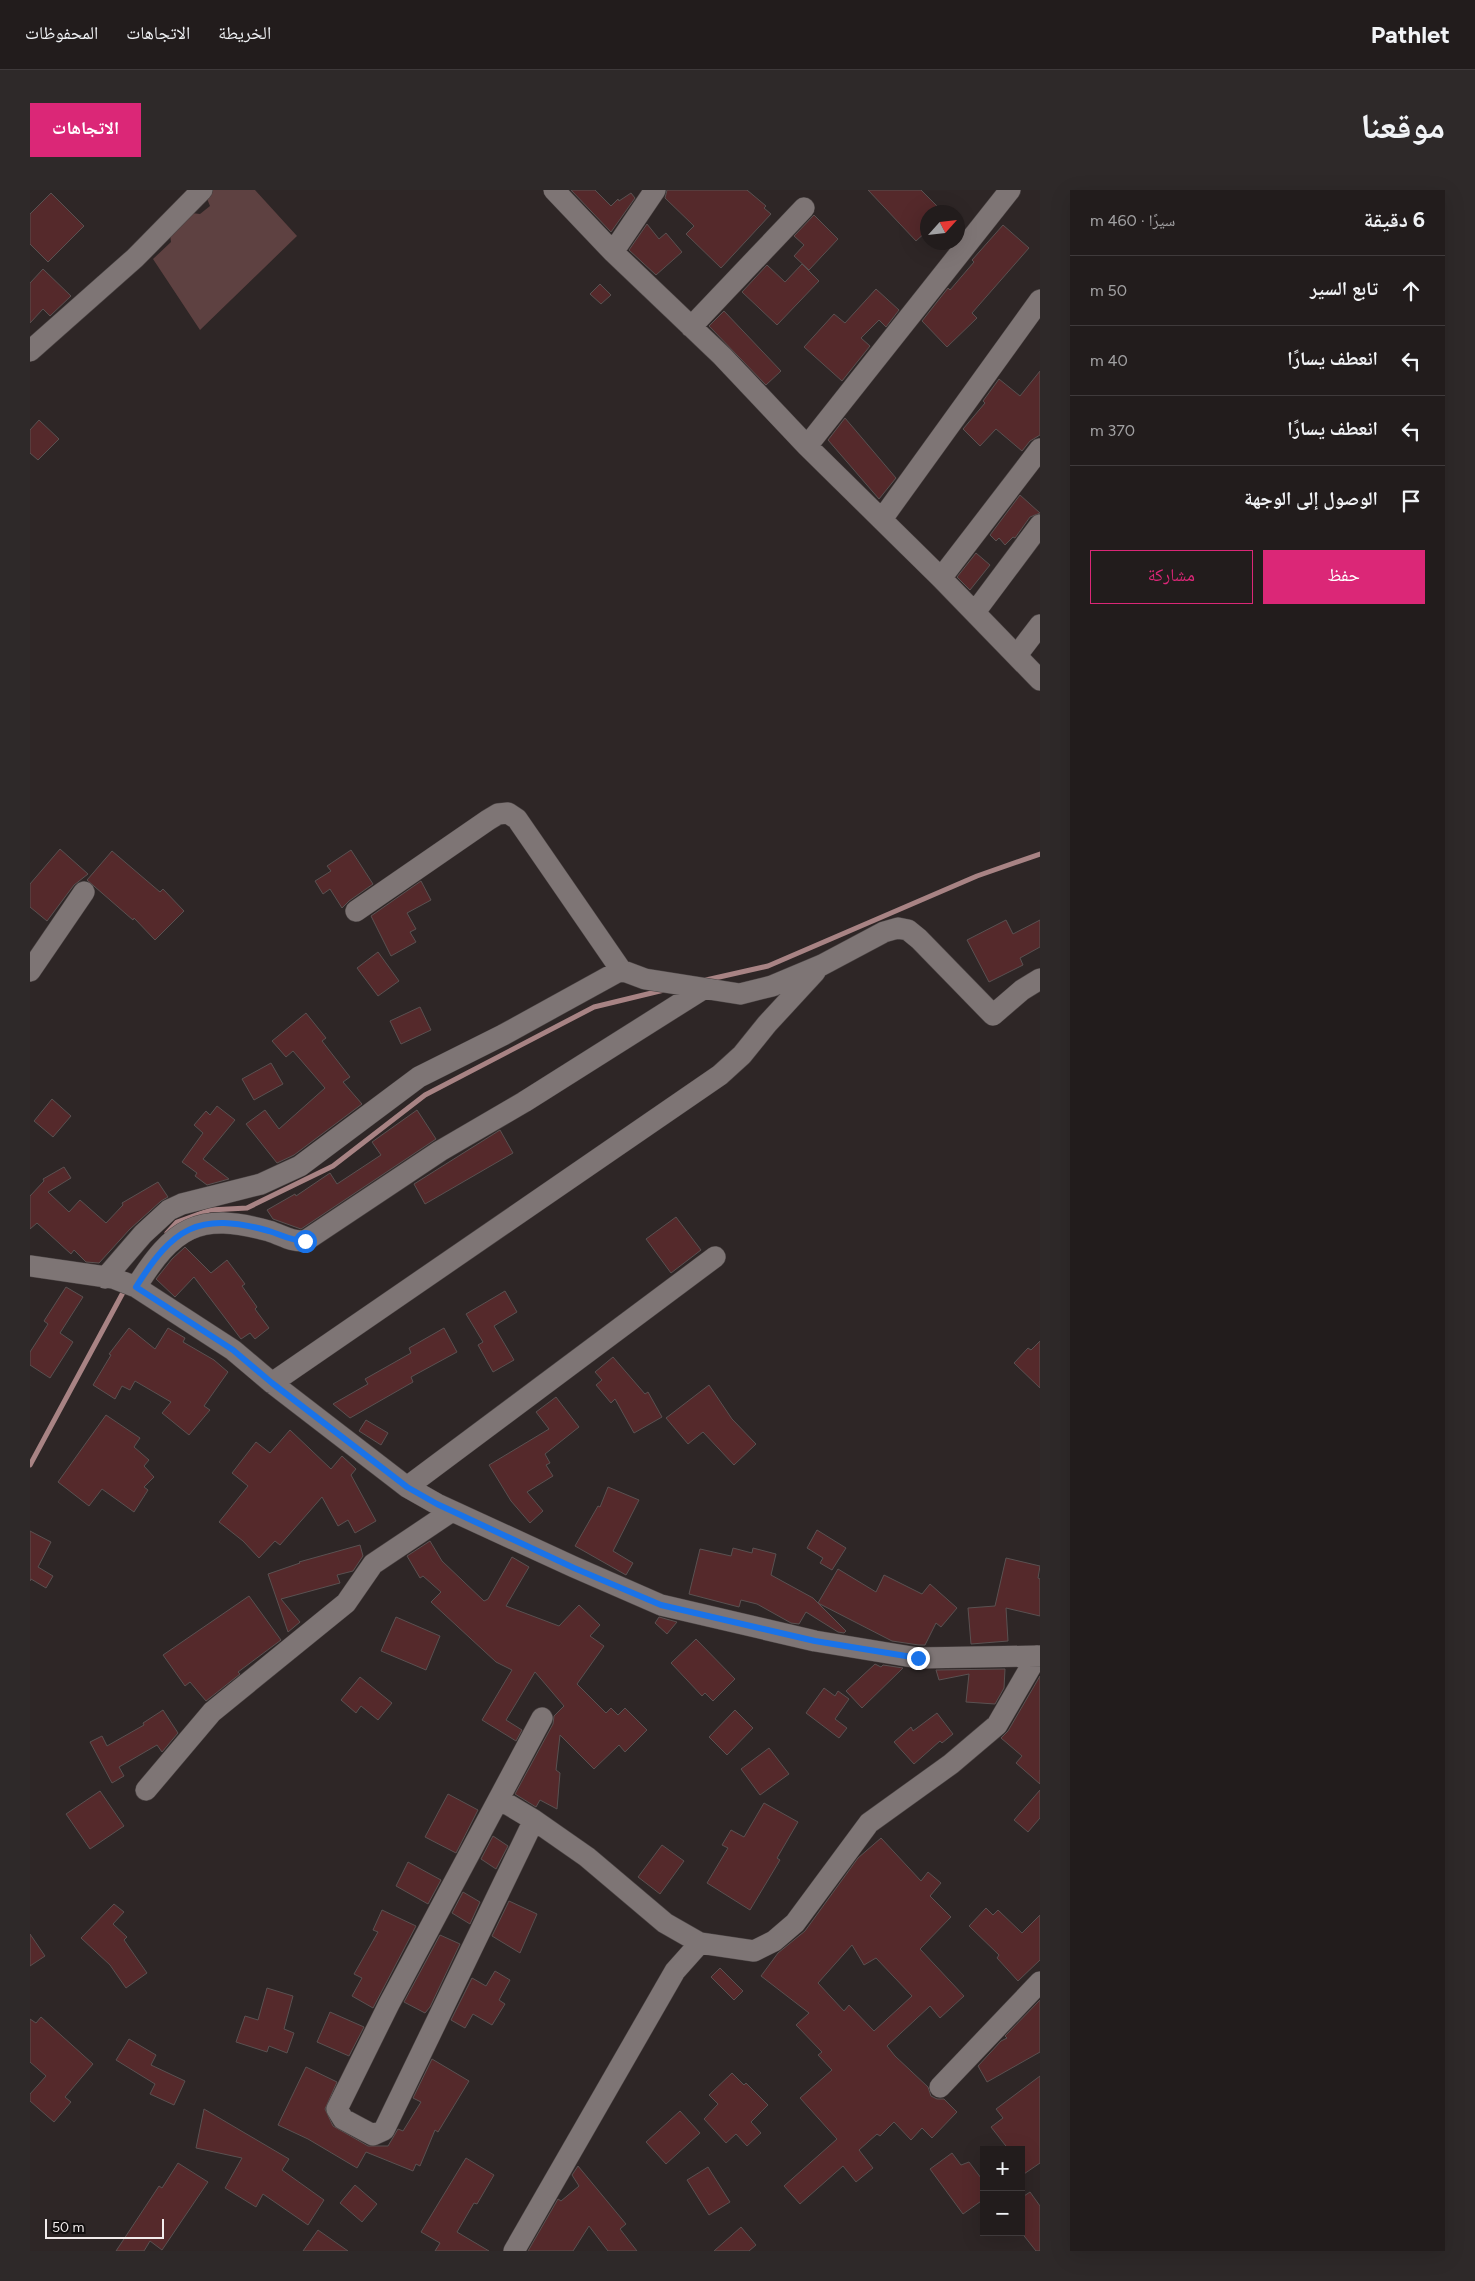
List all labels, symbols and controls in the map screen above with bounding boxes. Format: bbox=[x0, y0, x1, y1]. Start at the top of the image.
text: Pathlet bbox=[1371, 20, 1450, 49]
text: المحفوظات bbox=[25, 22, 98, 44]
text: الاتجاهات bbox=[126, 22, 190, 44]
text: الخريطة bbox=[218, 22, 271, 44]
button: الاتجاهات bbox=[30, 103, 141, 157]
text: موقعنا bbox=[1360, 105, 1445, 147]
north arrow bbox=[920, 205, 965, 250]
text: 6 دقيقة bbox=[1364, 207, 1425, 232]
text: سيرًا · 460 m bbox=[1090, 211, 1175, 230]
text: تابع السير bbox=[1310, 277, 1378, 300]
icon: ahead bbox=[1397, 277, 1425, 305]
text: 50 m bbox=[1090, 281, 1127, 300]
text: انعطف يسارًا bbox=[1287, 347, 1378, 370]
icon: left bbox=[1397, 347, 1425, 375]
text: 40 m bbox=[1090, 351, 1128, 370]
text: انعطف يسارًا bbox=[1287, 417, 1378, 440]
icon: left bbox=[1397, 417, 1425, 445]
text: 370 m bbox=[1090, 421, 1135, 440]
text: الوصول إلى الوجهة bbox=[1244, 487, 1378, 510]
icon: arrive bbox=[1397, 487, 1425, 515]
button: مشاركة bbox=[1090, 550, 1253, 604]
button: حفظ bbox=[1263, 550, 1425, 604]
route start bbox=[294, 1230, 317, 1253]
route end bbox=[907, 1647, 930, 1670]
map controls bbox=[980, 2146, 1025, 2236]
button: + bbox=[980, 2146, 1025, 2191]
button: − bbox=[980, 2191, 1025, 2236]
scale bar bbox=[45, 2216, 164, 2239]
text: 50 m bbox=[52, 2219, 84, 2236]

